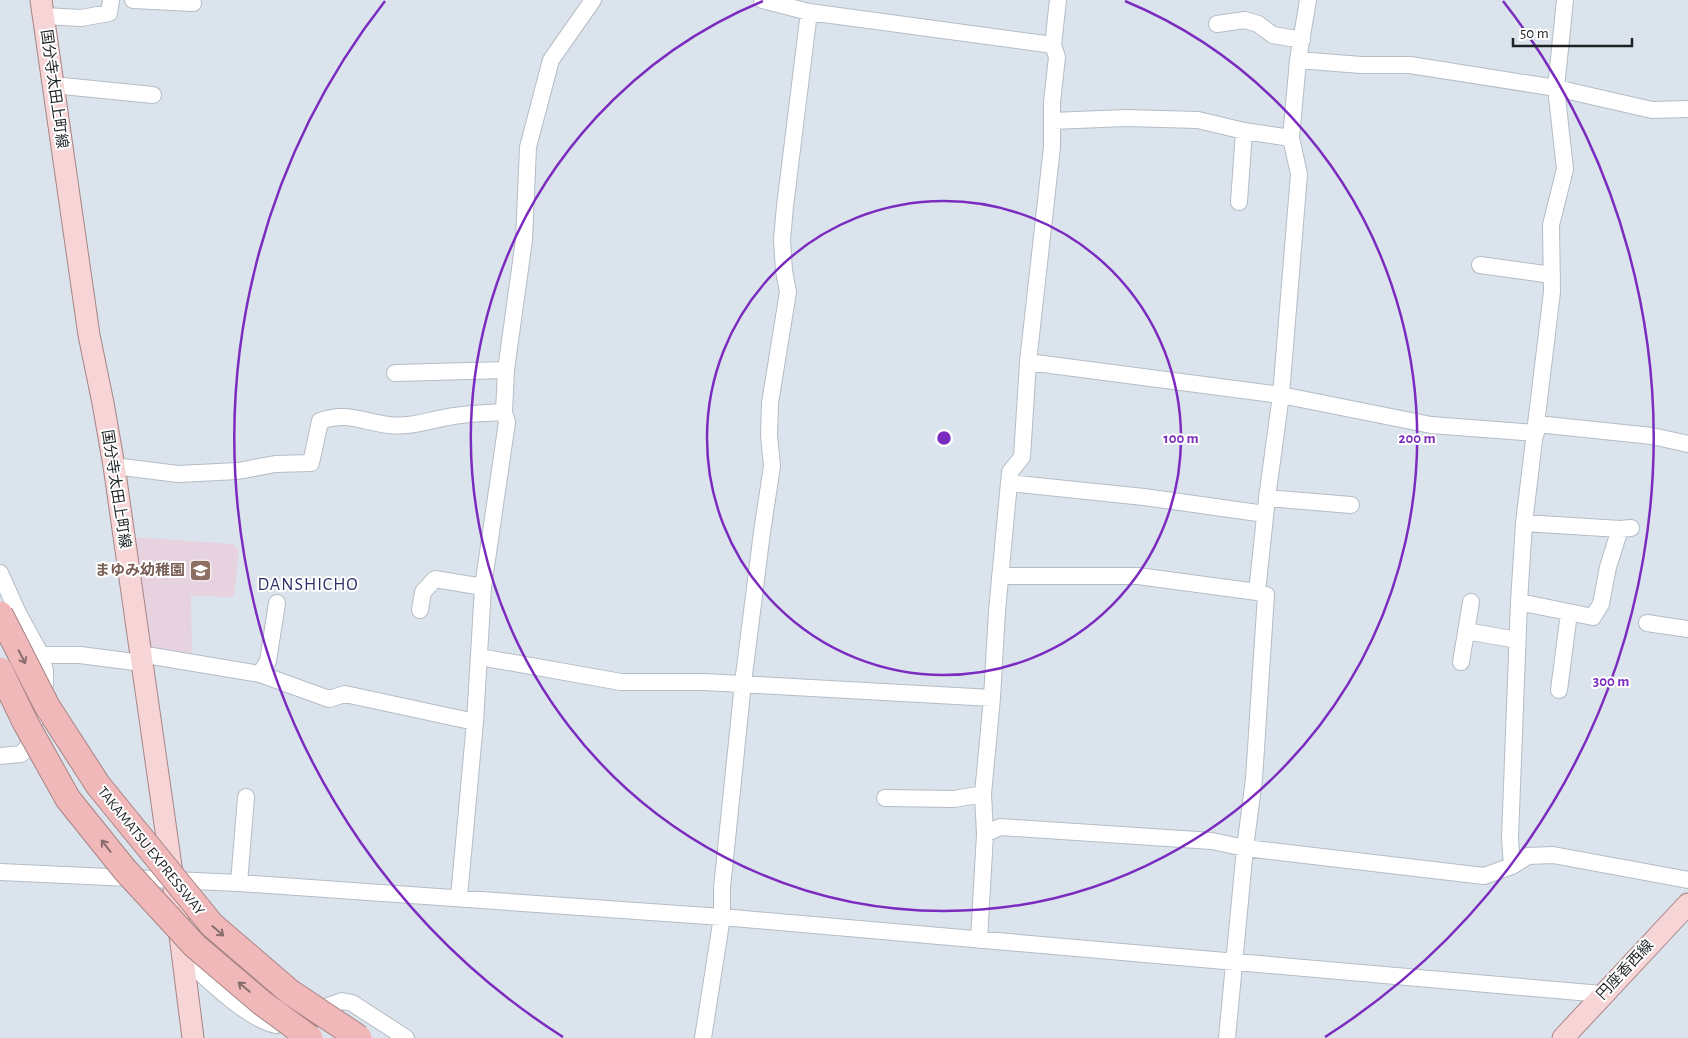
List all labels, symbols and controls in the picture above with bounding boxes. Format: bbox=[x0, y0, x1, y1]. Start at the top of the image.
scale bar bbox=[1513, 15, 1632, 47]
text: 50 m bbox=[1520, 26, 1549, 41]
street label: 国分寺太田上町線 bbox=[38, 28, 71, 149]
street label: 国分寺太田上町線 bbox=[99, 428, 134, 549]
centre of rings bbox=[935, 429, 953, 447]
text: 100 m bbox=[1163, 431, 1199, 446]
text: 200 m bbox=[1398, 431, 1436, 446]
school or university icon: まゆみ幼稚園 bbox=[189, 558, 213, 582]
place label: まゆみ幼稚園 bbox=[95, 562, 185, 578]
district label: DANSHICHO bbox=[257, 576, 359, 594]
one-way arrow bbox=[17, 650, 27, 665]
text: 300 m bbox=[1593, 674, 1629, 689]
street label: TAKAMATSU EXPRESSWAY bbox=[95, 784, 207, 918]
one-way arrow bbox=[101, 840, 112, 853]
one-way arrow bbox=[211, 925, 224, 936]
street label: 円座香西線 bbox=[1593, 937, 1656, 1003]
one-way arrow bbox=[238, 982, 251, 993]

